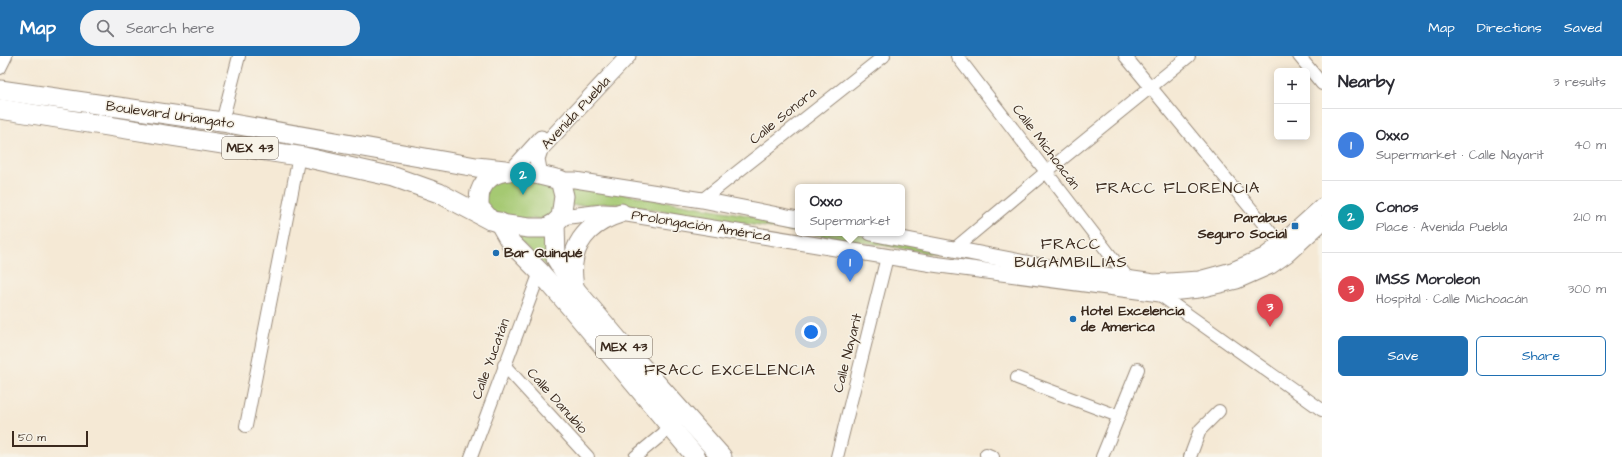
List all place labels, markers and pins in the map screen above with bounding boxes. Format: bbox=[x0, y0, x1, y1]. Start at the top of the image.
pin: 2 bbox=[510, 162, 536, 195]
place label: Parabus Seguro Social bbox=[1197, 208, 1288, 245]
marker: Parabus Seguro Social bbox=[1290, 221, 1300, 231]
place label: Bar Quinqué bbox=[504, 243, 583, 263]
marker: Bar Quinqué bbox=[491, 248, 501, 258]
pin: 1 bbox=[837, 249, 863, 282]
pin: 3 bbox=[1257, 294, 1283, 327]
place label: Hotel Excelencia de America bbox=[1080, 301, 1185, 337]
marker: Hotel Excelencia de America bbox=[1068, 314, 1078, 324]

